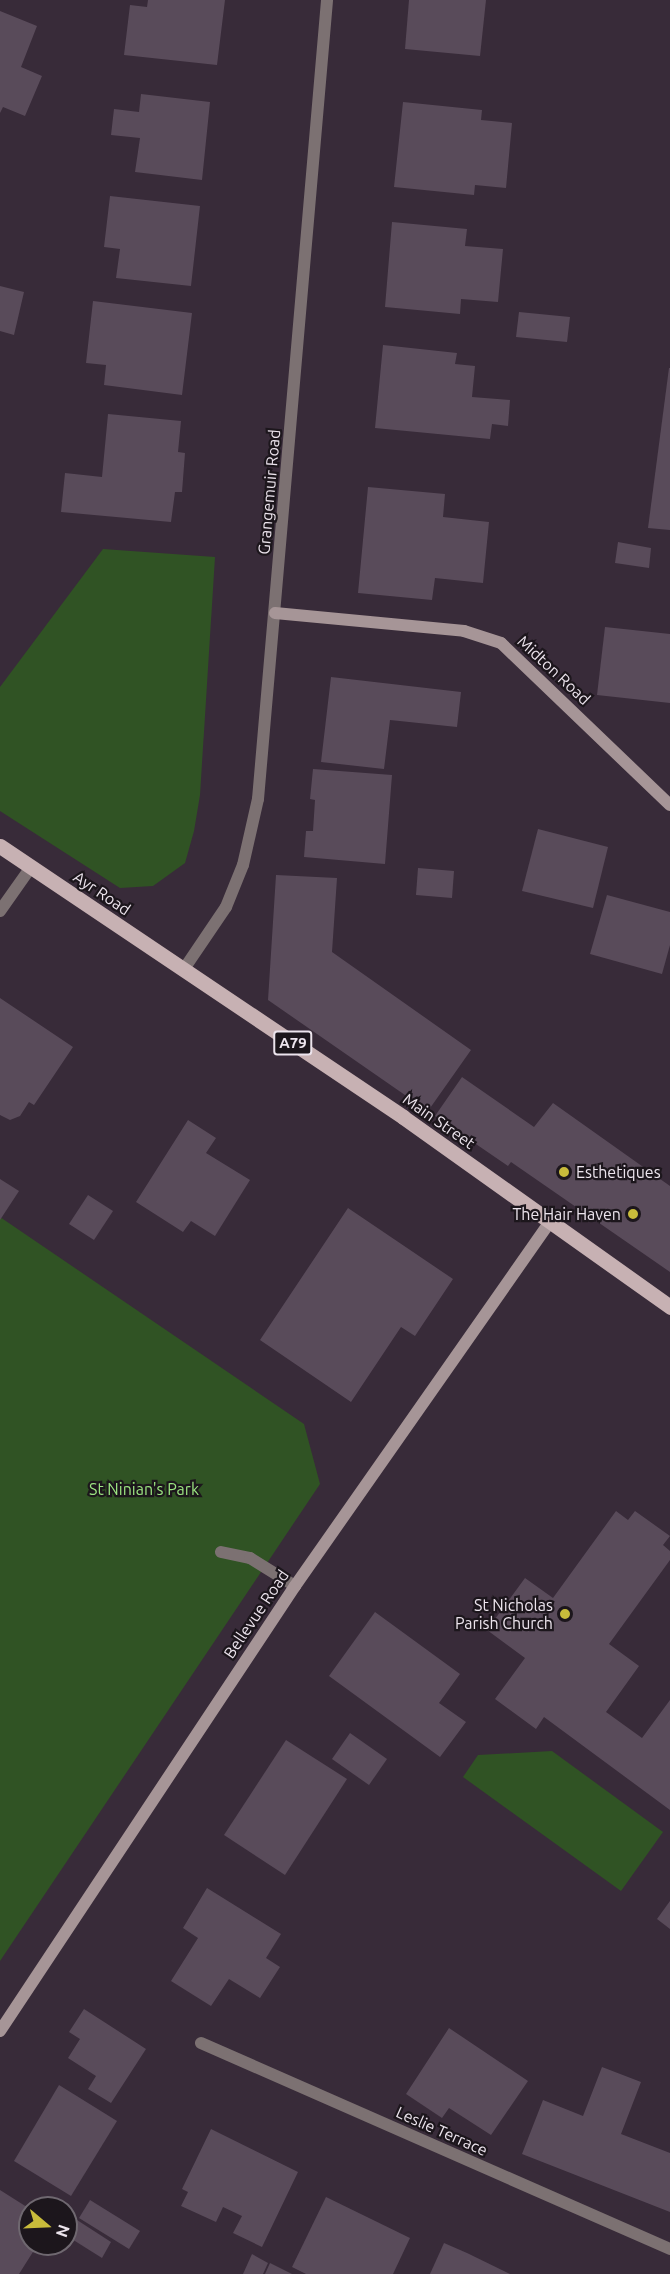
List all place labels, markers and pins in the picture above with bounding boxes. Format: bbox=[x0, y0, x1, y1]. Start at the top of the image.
place label: Esthetiques bbox=[576, 1162, 661, 1182]
marker: Esthetiques bbox=[557, 1165, 571, 1179]
place label: The Hair Haven bbox=[512, 1204, 621, 1224]
marker: The Hair Haven bbox=[626, 1207, 640, 1221]
place label: St Nicholas Parish Church bbox=[455, 1595, 553, 1633]
marker: St Nicholas Parish Church bbox=[558, 1607, 572, 1621]

